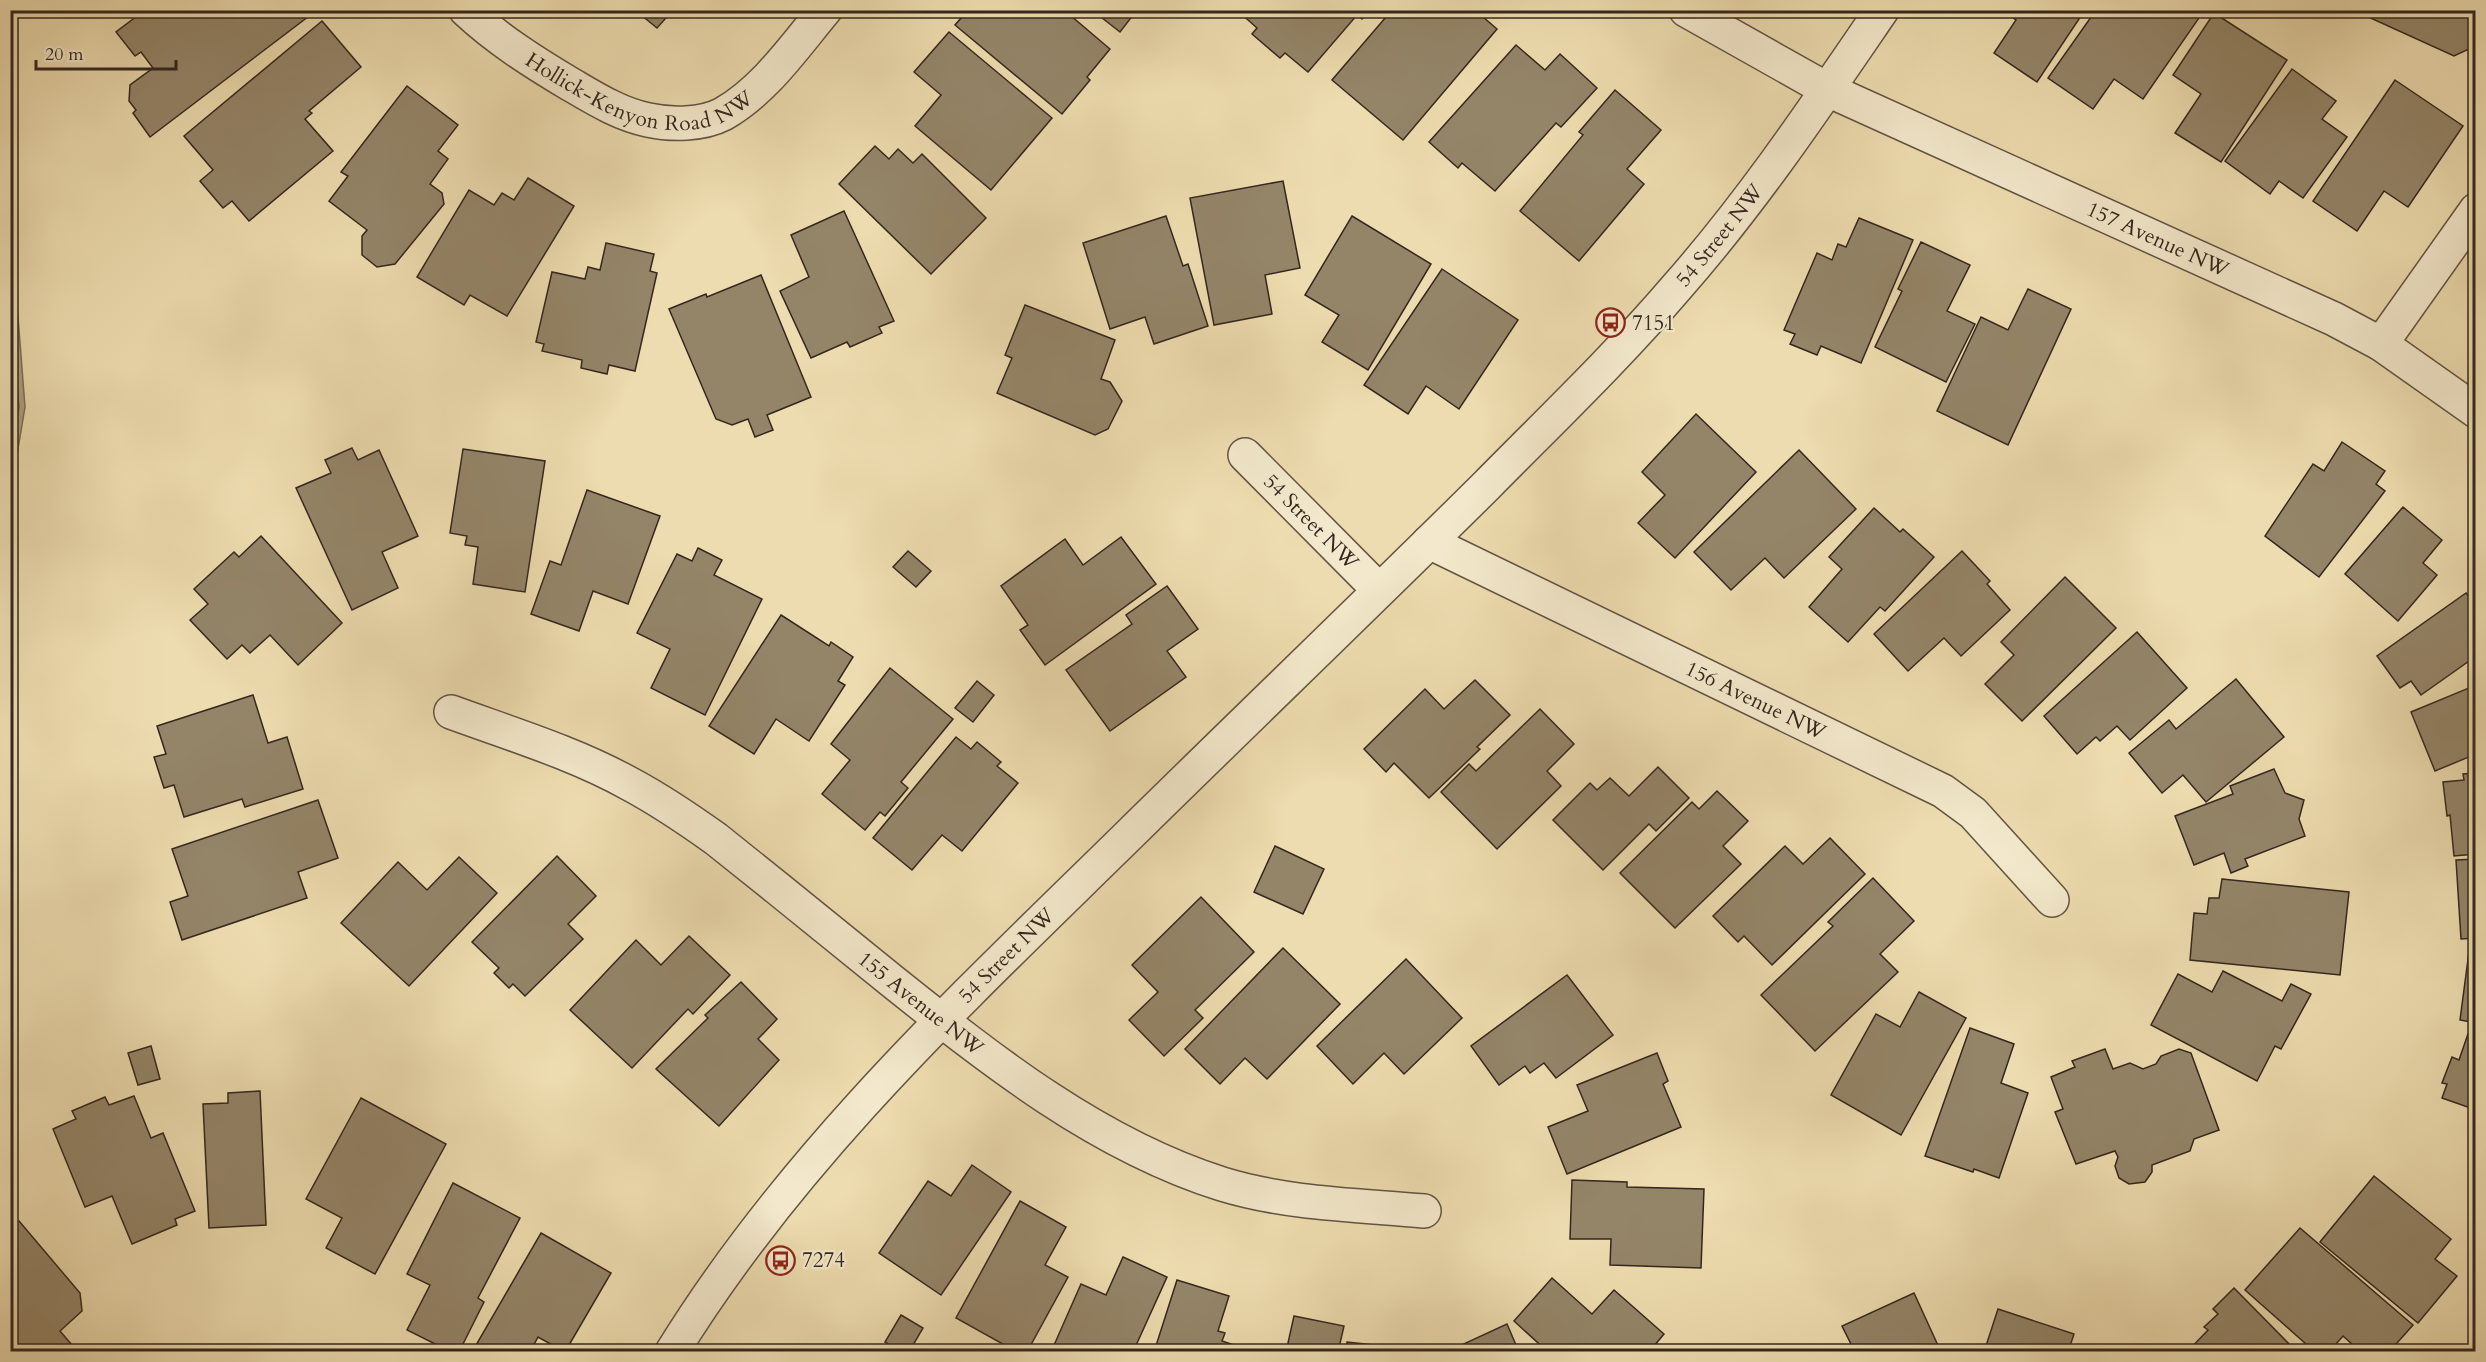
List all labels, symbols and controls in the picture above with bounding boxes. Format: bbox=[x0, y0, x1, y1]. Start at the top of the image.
scale bar bbox=[36, 33, 176, 71]
text: 20 m bbox=[45, 42, 84, 67]
street label: Hollick-Kenyon Road NW bbox=[520, 46, 760, 138]
street label: 54 Street NW bbox=[1669, 177, 1770, 293]
street label: 157 Avenue NW bbox=[2082, 195, 2234, 284]
bus stop icon: 7151 bbox=[1595, 307, 1627, 339]
place label: 7151 bbox=[1632, 309, 1675, 338]
street label: 54 Street NW bbox=[1257, 467, 1366, 577]
street label: 156 Avenue NW bbox=[1681, 654, 1832, 747]
street label: 54 Street NW bbox=[952, 901, 1061, 1009]
street label: 155 Avenue NW bbox=[852, 945, 990, 1063]
bus stop icon: 7274 bbox=[765, 1244, 797, 1276]
place label: 7274 bbox=[802, 1246, 845, 1275]

